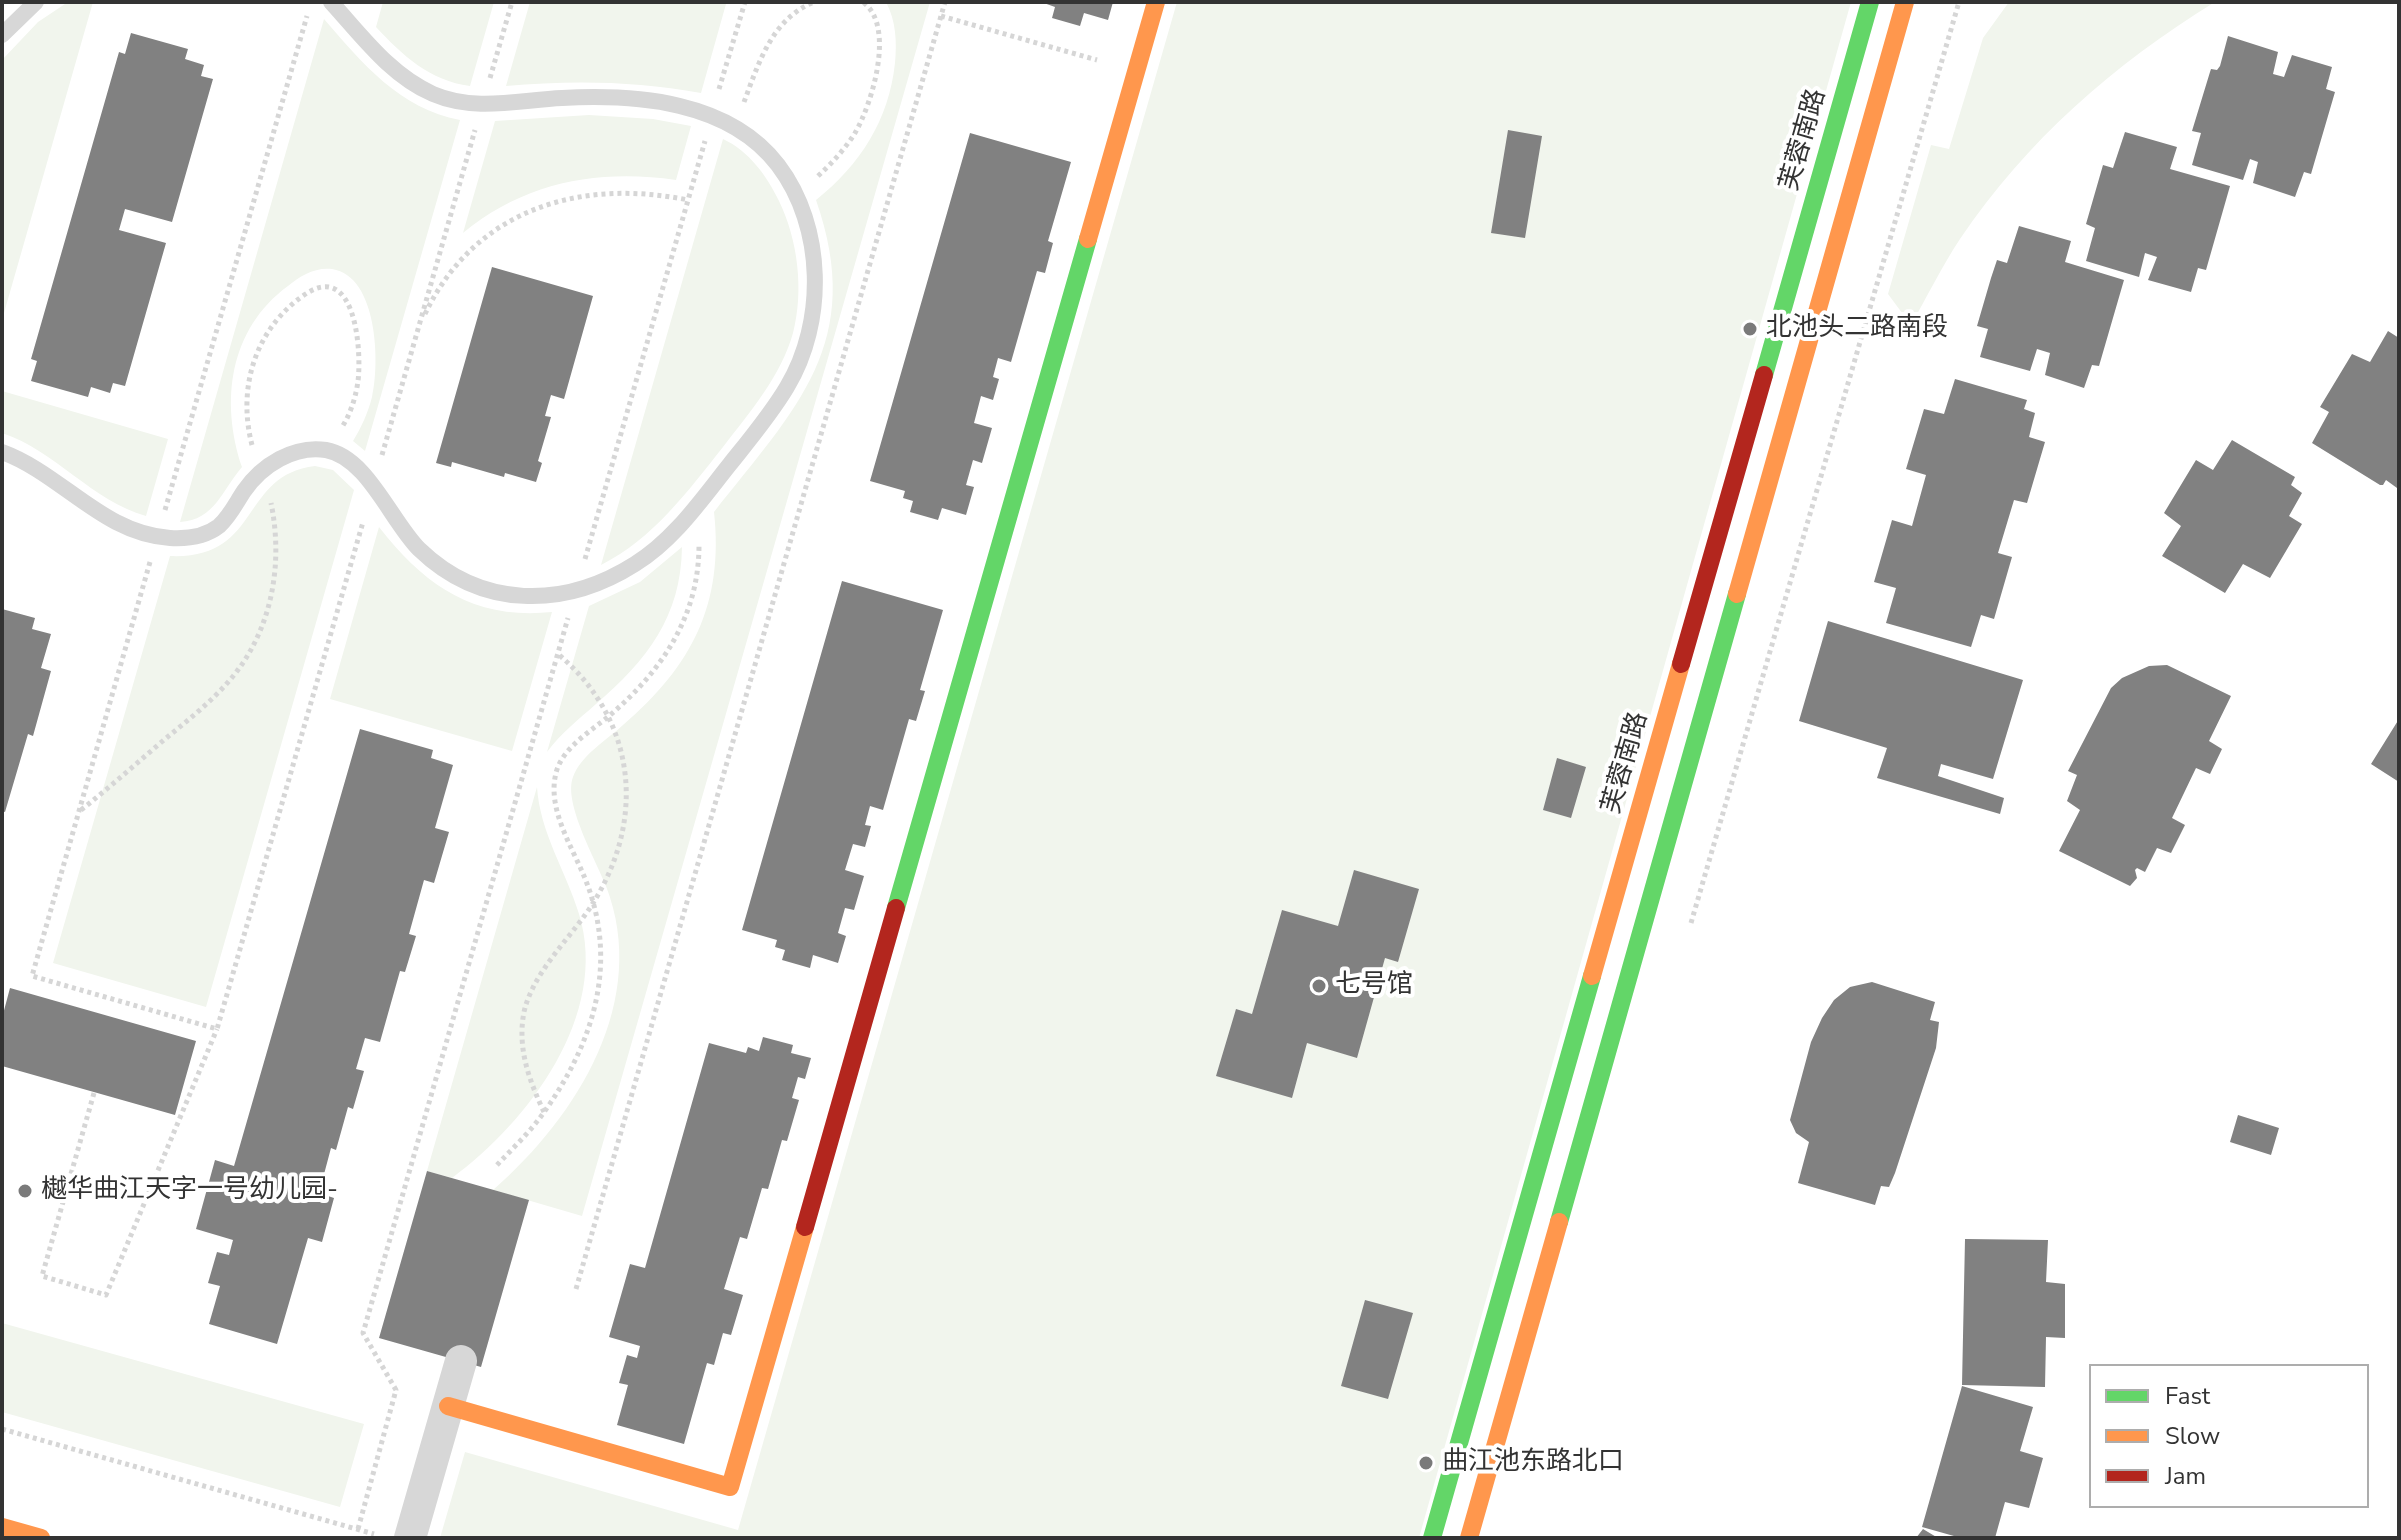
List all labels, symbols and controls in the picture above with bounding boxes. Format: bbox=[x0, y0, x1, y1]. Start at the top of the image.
street label: 芙蓉南路 bbox=[1775, 86, 1833, 194]
place label: 北池头二路南段 bbox=[1766, 313, 1948, 345]
marker: 北池头二路南段 bbox=[1741, 320, 1759, 338]
street label: 芙蓉南路 bbox=[1597, 709, 1655, 817]
place label: 七号馆 bbox=[1335, 970, 1413, 1002]
marker: 七号馆 bbox=[1310, 977, 1328, 995]
place label: 樾华曲江天字一号幼儿园- bbox=[41, 1175, 338, 1207]
marker: 樾华曲江天字一号幼儿园- bbox=[16, 1182, 34, 1200]
legend bbox=[2089, 1364, 2369, 1508]
text: Fast bbox=[2165, 1380, 2210, 1412]
text: Slow bbox=[2165, 1420, 2220, 1452]
place label: 曲江池东路北口 bbox=[1442, 1447, 1624, 1479]
marker: 曲江池东路北口 bbox=[1417, 1454, 1435, 1472]
text: Jam bbox=[2165, 1460, 2206, 1492]

